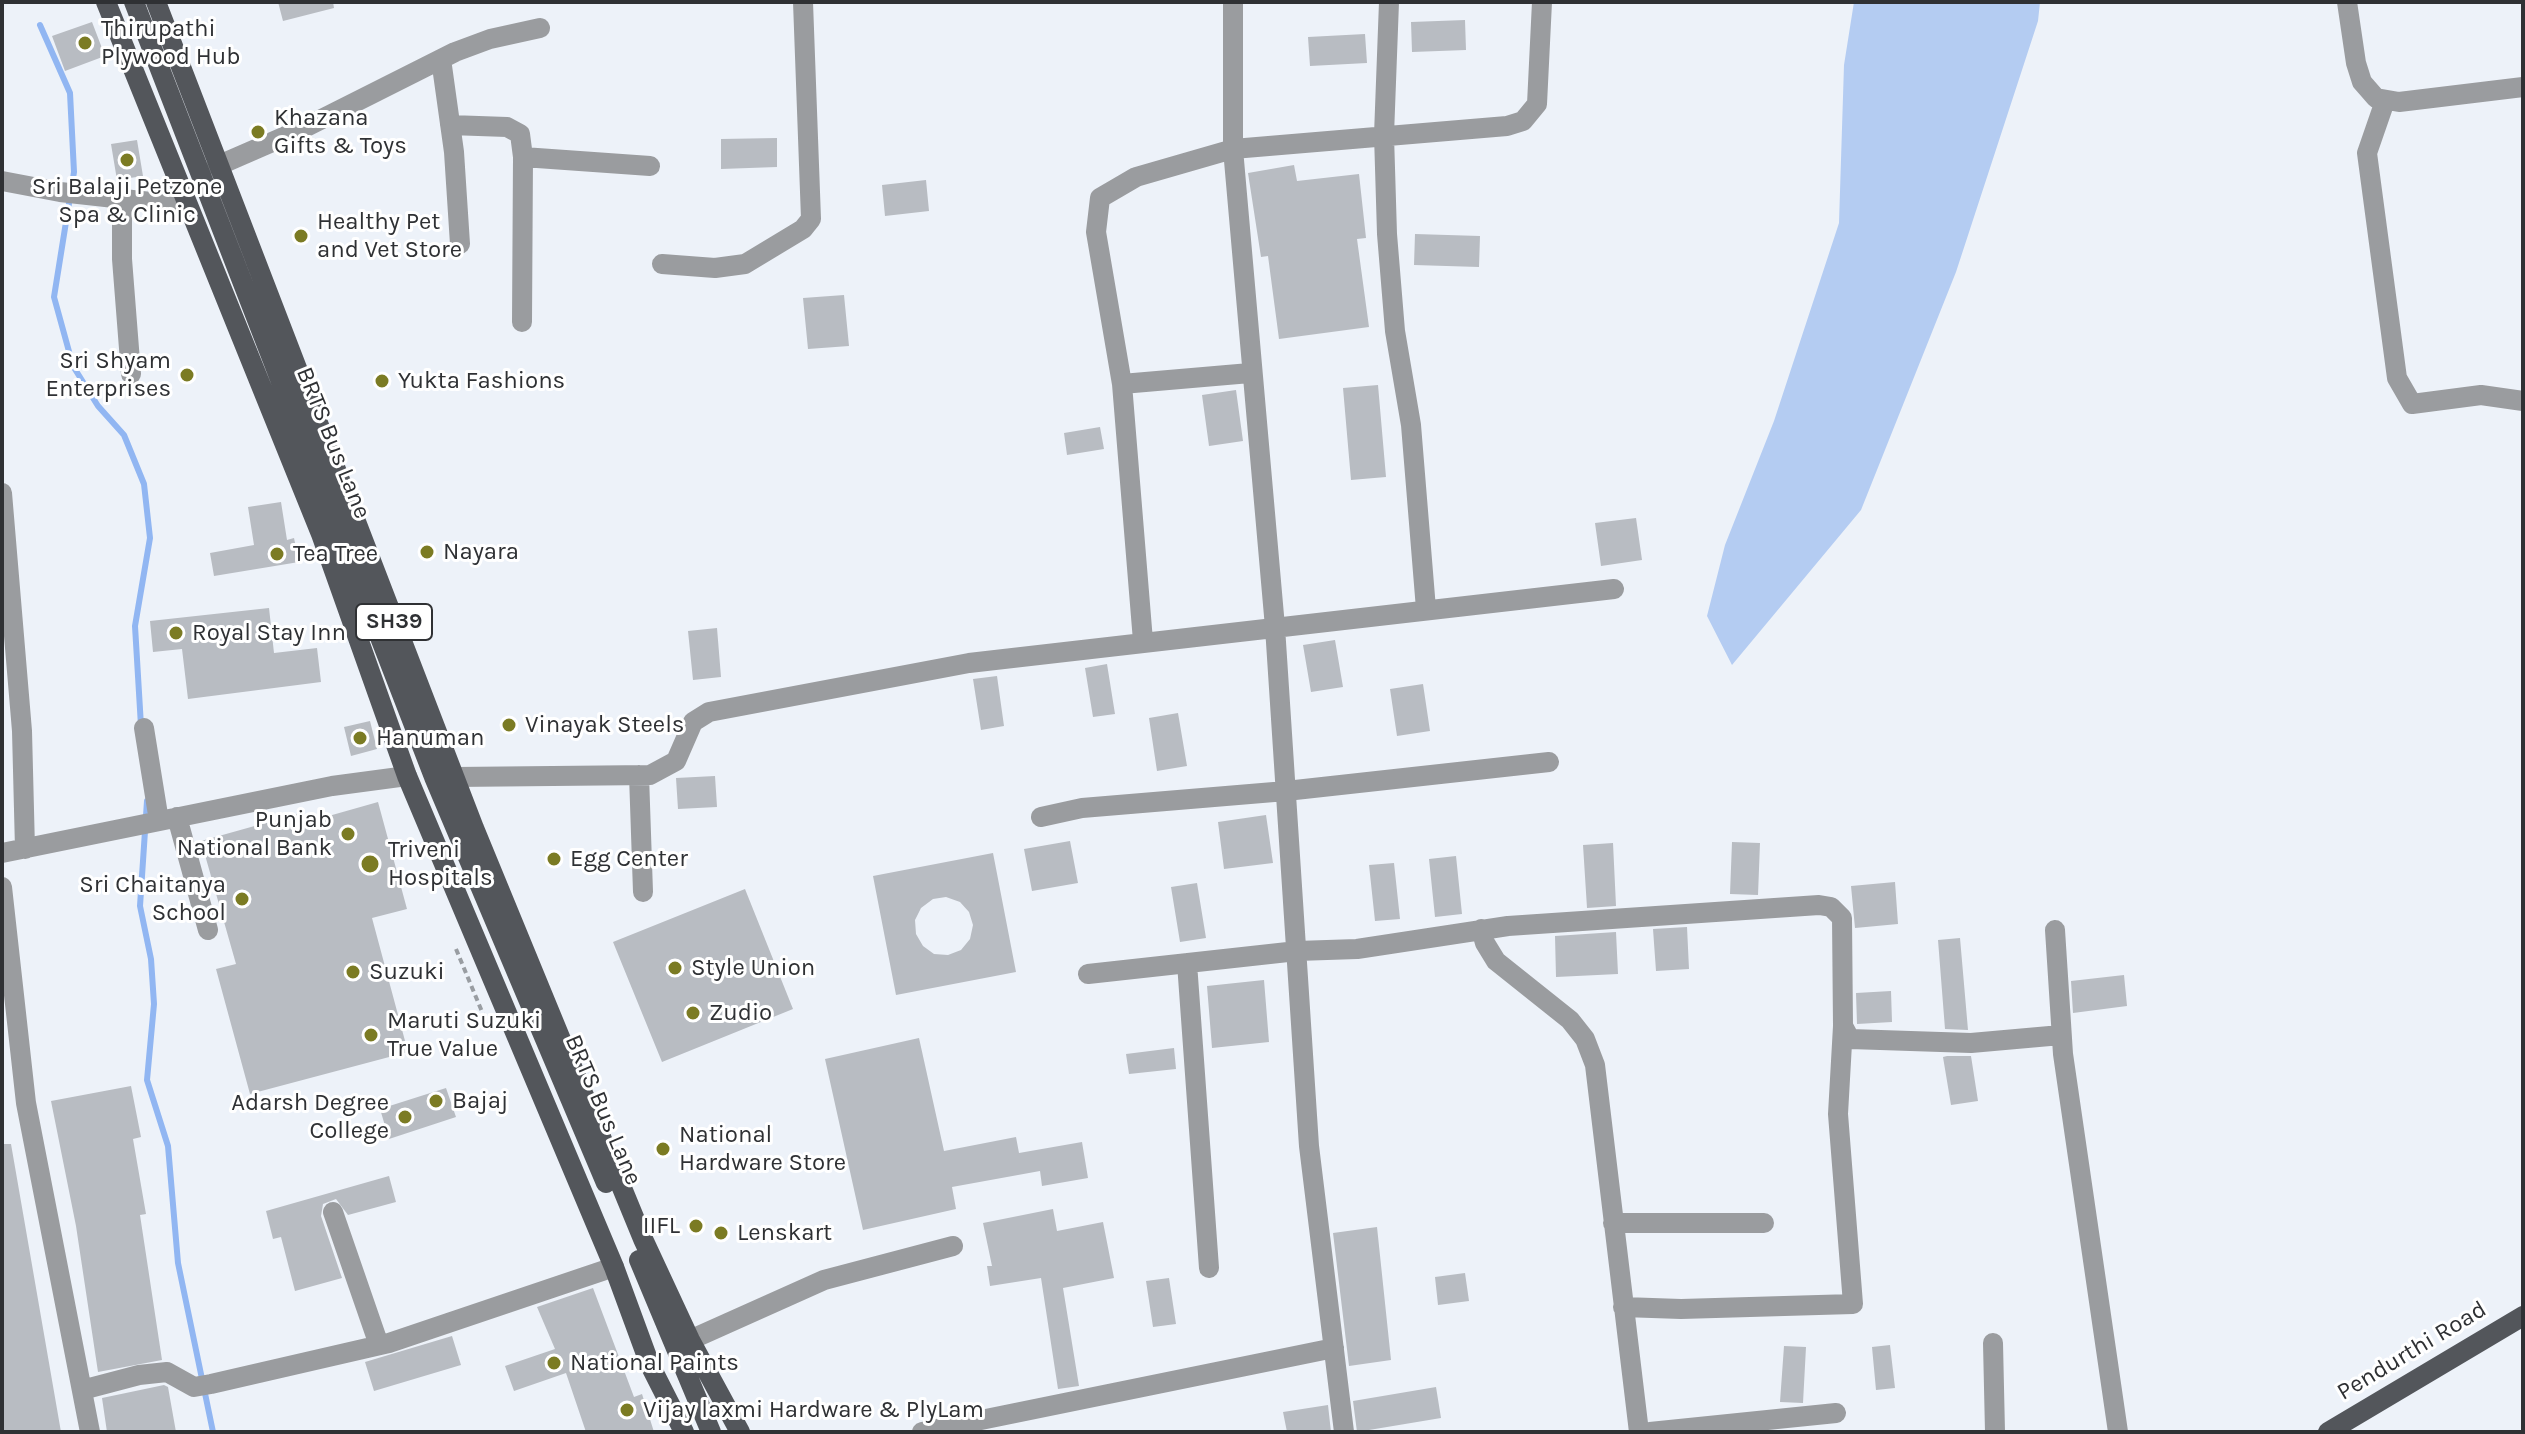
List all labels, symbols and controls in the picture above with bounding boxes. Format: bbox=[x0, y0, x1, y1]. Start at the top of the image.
place label: Thirupathi Plywood Hub bbox=[101, 15, 241, 71]
marker: Thirupathi Plywood Hub bbox=[76, 34, 94, 52]
place label: Khazana Gifts & Toys bbox=[274, 104, 407, 160]
marker: Khazana Gifts & Toys bbox=[249, 123, 267, 141]
marker: Sri Balaji Petzone Spa & Clinic bbox=[118, 151, 136, 169]
place label: Sri Balaji Petzone Spa & Clinic bbox=[32, 173, 222, 229]
place label: Healthy Pet and Vet Store bbox=[317, 208, 462, 264]
marker: Healthy Pet and Vet Store bbox=[292, 227, 310, 245]
place label: Sri Shyam Enterprises bbox=[46, 347, 171, 403]
street label: BRTS Bus Lane bbox=[290, 363, 376, 523]
marker: Sri Shyam Enterprises bbox=[178, 366, 196, 384]
place label: Yukta Fashions bbox=[398, 367, 565, 395]
marker: Yukta Fashions bbox=[373, 372, 391, 390]
place label: Nayara bbox=[443, 538, 519, 566]
place label: Tea Tree bbox=[293, 540, 378, 568]
marker: Nayara bbox=[418, 543, 436, 561]
marker: Tea Tree bbox=[268, 545, 286, 563]
road number: SH39 bbox=[356, 604, 432, 640]
place label: Royal Stay Inn bbox=[192, 619, 346, 647]
marker: Royal Stay Inn bbox=[167, 624, 185, 642]
place label: Vinayak Steels bbox=[525, 711, 684, 739]
marker: Vinayak Steels bbox=[500, 716, 518, 734]
place label: Hanuman bbox=[376, 724, 484, 752]
marker: Hanuman bbox=[351, 729, 369, 747]
place label: Punjab National Bank bbox=[177, 806, 332, 862]
marker: Punjab National Bank bbox=[339, 825, 357, 843]
place label: Triveni Hospitals bbox=[388, 836, 493, 892]
place label: Egg Center bbox=[570, 845, 688, 873]
marker: Egg Center bbox=[545, 850, 563, 868]
marker: Triveni Hospitals bbox=[359, 853, 381, 875]
place label: Sri Chaitanya School bbox=[79, 871, 226, 927]
marker: Sri Chaitanya School bbox=[233, 890, 251, 908]
place label: Style Union bbox=[691, 954, 815, 982]
place label: Suzuki bbox=[369, 958, 445, 986]
marker: Style Union bbox=[666, 959, 684, 977]
marker: Suzuki bbox=[344, 963, 362, 981]
place label: Zudio bbox=[709, 999, 772, 1027]
marker: Zudio bbox=[684, 1004, 702, 1022]
place label: Maruti Suzuki True Value bbox=[387, 1007, 541, 1063]
marker: Maruti Suzuki True Value bbox=[362, 1026, 380, 1044]
street label: BRTS Bus Lane bbox=[558, 1030, 648, 1190]
place label: Bajaj bbox=[452, 1087, 508, 1115]
place label: Adarsh Degree College bbox=[231, 1089, 389, 1145]
marker: Bajaj bbox=[427, 1092, 445, 1110]
marker: Adarsh Degree College bbox=[396, 1108, 414, 1126]
place label: National Hardware Store bbox=[679, 1121, 846, 1177]
marker: National Hardware Store bbox=[654, 1140, 672, 1158]
place label: IIFL bbox=[643, 1212, 680, 1240]
marker: IIFL bbox=[687, 1217, 705, 1235]
place label: Lenskart bbox=[737, 1219, 832, 1247]
marker: Lenskart bbox=[712, 1224, 730, 1242]
street label: Pendurthi Road bbox=[2332, 1295, 2492, 1407]
place label: National Paints bbox=[570, 1349, 739, 1377]
marker: National Paints bbox=[545, 1354, 563, 1372]
place label: Vijay laxmi Hardware & PlyLam bbox=[643, 1396, 984, 1424]
marker: Vijay laxmi Hardware & PlyLam bbox=[618, 1401, 636, 1419]

